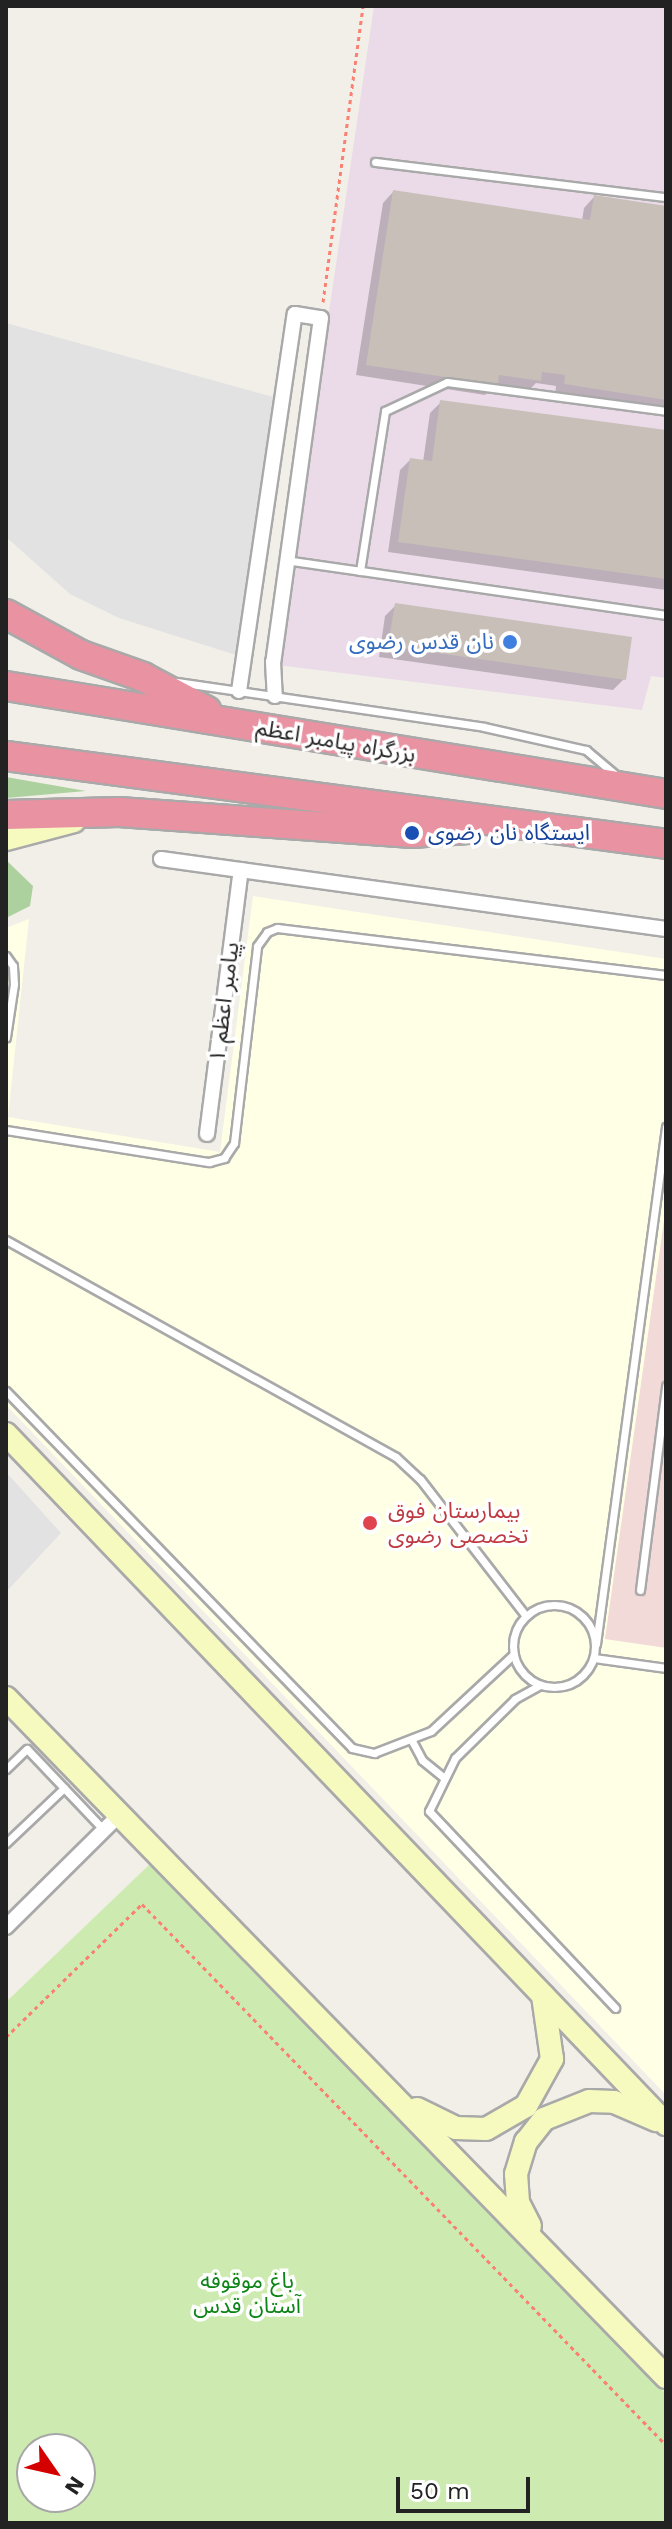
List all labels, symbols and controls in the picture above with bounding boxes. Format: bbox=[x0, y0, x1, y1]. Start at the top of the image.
place label: نان قدس رضوی bbox=[349, 629, 494, 655]
marker: نان قدس رضوی bbox=[501, 633, 519, 651]
street label: بزرگراه پیامبر اعظم bbox=[254, 714, 418, 768]
place label: ایستگاه نان رضوی bbox=[428, 820, 590, 846]
marker: ایستگاه نان رضوی bbox=[403, 824, 421, 842]
street label: پیامبر اعظم ۱ bbox=[204, 940, 244, 1064]
place label: بیمارستان فوق تخصصی رضوی bbox=[388, 1497, 528, 1548]
marker: بیمارستان فوق تخصصی رضوی bbox=[359, 1512, 381, 1534]
park label: باغ موقوفه آستان قدس bbox=[193, 2267, 301, 2318]
north arrow bbox=[16, 2433, 96, 2513]
scale bar bbox=[400, 2461, 534, 2511]
text: N bbox=[60, 2472, 90, 2499]
text: 50 m bbox=[410, 2477, 470, 2505]

